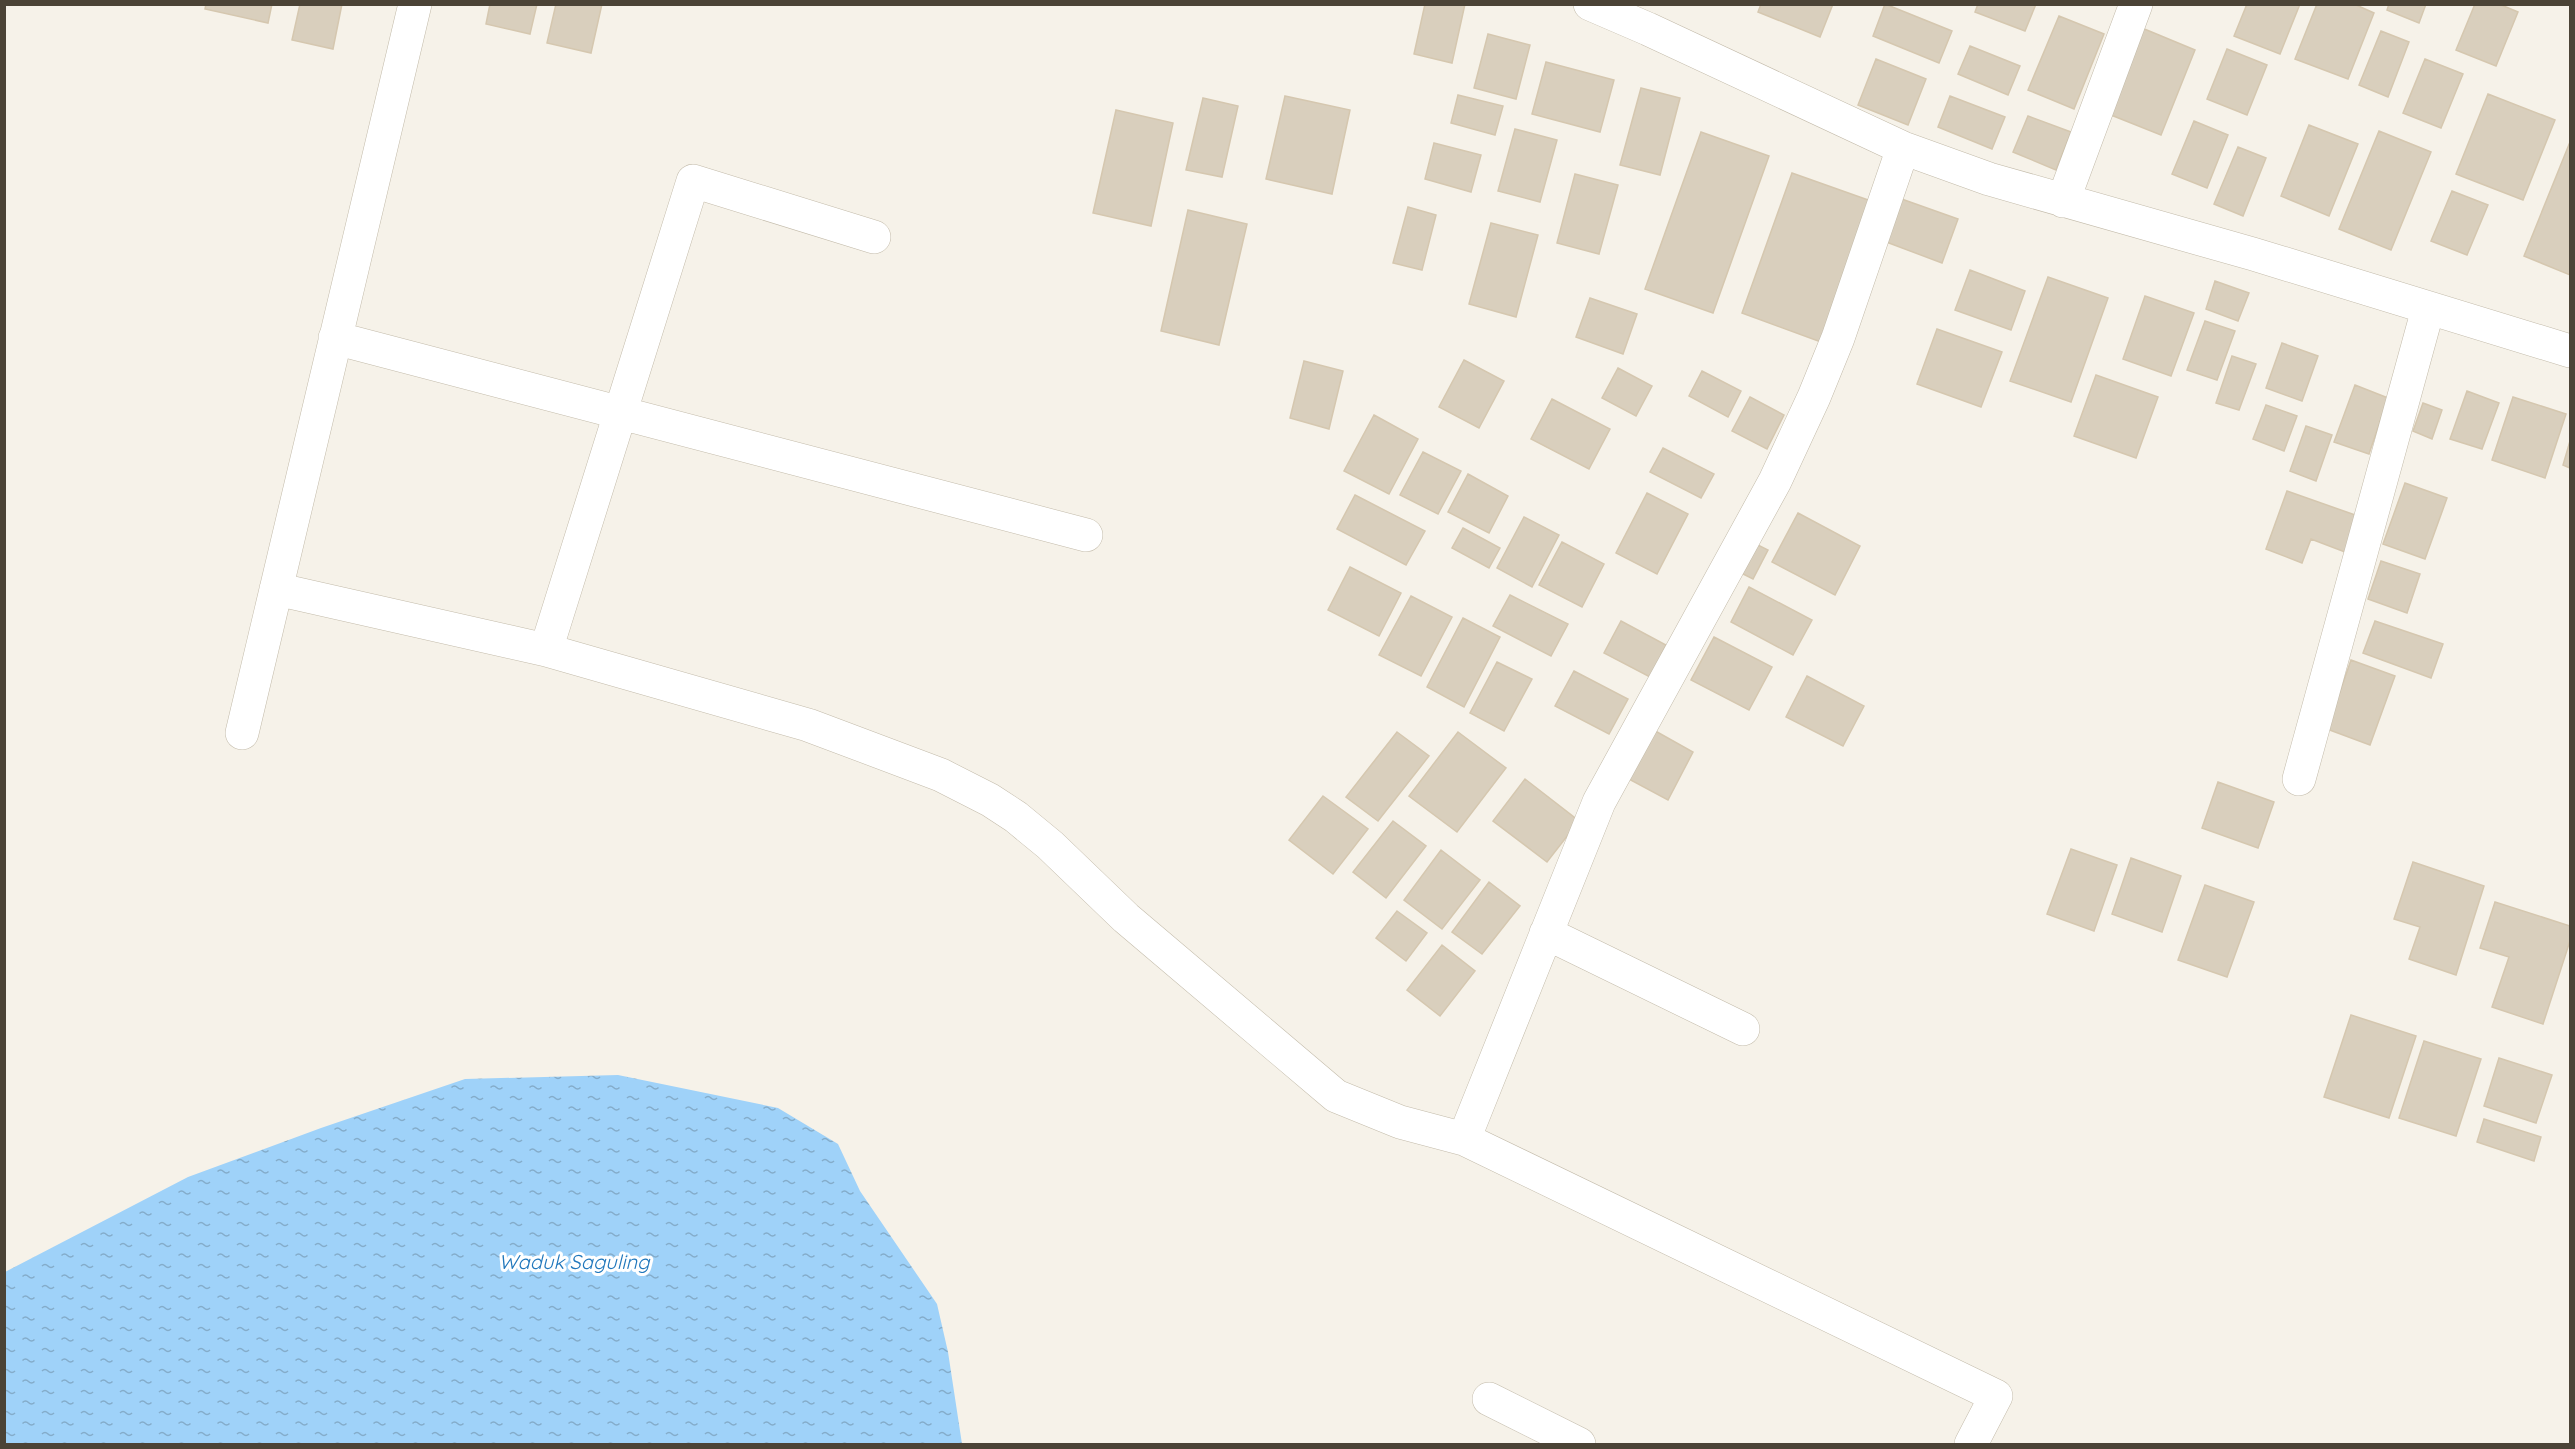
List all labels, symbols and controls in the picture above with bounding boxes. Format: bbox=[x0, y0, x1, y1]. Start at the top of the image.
water label: Waduk Saguling bbox=[498, 1249, 651, 1274]

